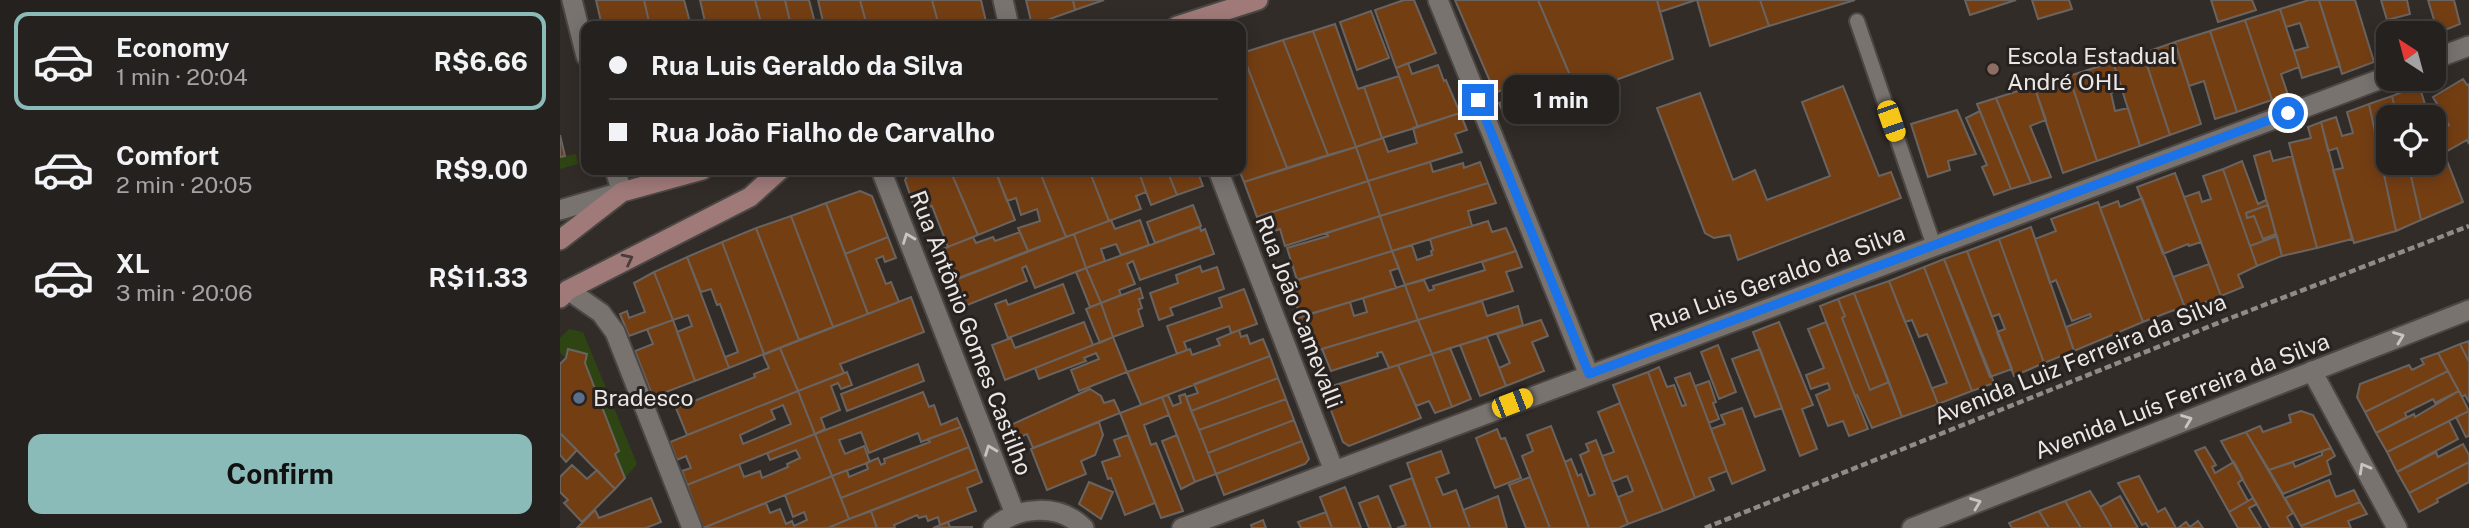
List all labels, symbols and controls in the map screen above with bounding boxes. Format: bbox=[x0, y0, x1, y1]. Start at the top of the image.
north arrow bbox=[2376, 21, 2446, 91]
map controls bbox=[2376, 21, 2446, 175]
icon: car bbox=[32, 30, 95, 93]
text: Economy bbox=[116, 32, 229, 63]
place label: Escola Estadual André OHL bbox=[2007, 42, 2177, 95]
text: R$6.66 bbox=[434, 46, 528, 77]
text: Rua Luis Geraldo da Silva bbox=[651, 50, 963, 81]
marker: Escola Estadual André OHL bbox=[1985, 61, 2001, 77]
text: 1 min · 20:04 bbox=[116, 63, 248, 90]
callout: 1 min bbox=[1502, 76, 1618, 124]
route end bbox=[1462, 84, 1494, 116]
text: 1 min bbox=[1533, 86, 1589, 113]
route start bbox=[2272, 97, 2304, 129]
car bbox=[1875, 98, 1908, 144]
button: locate bbox=[2376, 105, 2446, 175]
text: Rua João Fialho de Carvalho bbox=[651, 117, 995, 148]
icon: car bbox=[32, 138, 95, 201]
text: Comfort bbox=[116, 140, 219, 171]
text: R$9.00 bbox=[435, 154, 528, 185]
text: 2 min · 20:05 bbox=[116, 171, 252, 198]
street label: Rua Antônio Gomes Castilho bbox=[905, 187, 1038, 479]
street label: Rua João Camevalli bbox=[1250, 212, 1349, 412]
street label: Rua Luis Geraldo da Silva bbox=[1645, 219, 1908, 336]
one-way arrow bbox=[902, 233, 916, 245]
icon: car bbox=[32, 246, 95, 309]
text: XL bbox=[116, 248, 150, 279]
one-way arrow bbox=[621, 254, 633, 268]
text: R$11.33 bbox=[428, 262, 528, 293]
text: 3 min · 20:06 bbox=[116, 279, 253, 306]
street label: Avenida Luiz Ferreira da Silva bbox=[1930, 287, 2230, 430]
street label: Avenida Luís Ferreira da Silva bbox=[2031, 327, 2333, 464]
one-way arrow bbox=[2393, 332, 2405, 346]
place label: Bradesco bbox=[593, 384, 693, 411]
car bbox=[1489, 386, 1536, 420]
marker: Bradesco bbox=[571, 390, 587, 406]
one-way arrow bbox=[2181, 415, 2193, 429]
button: Confirm bbox=[28, 434, 532, 514]
one-way arrow bbox=[985, 445, 999, 457]
one-way arrow bbox=[2359, 463, 2373, 475]
one-way arrow bbox=[1969, 498, 1981, 512]

